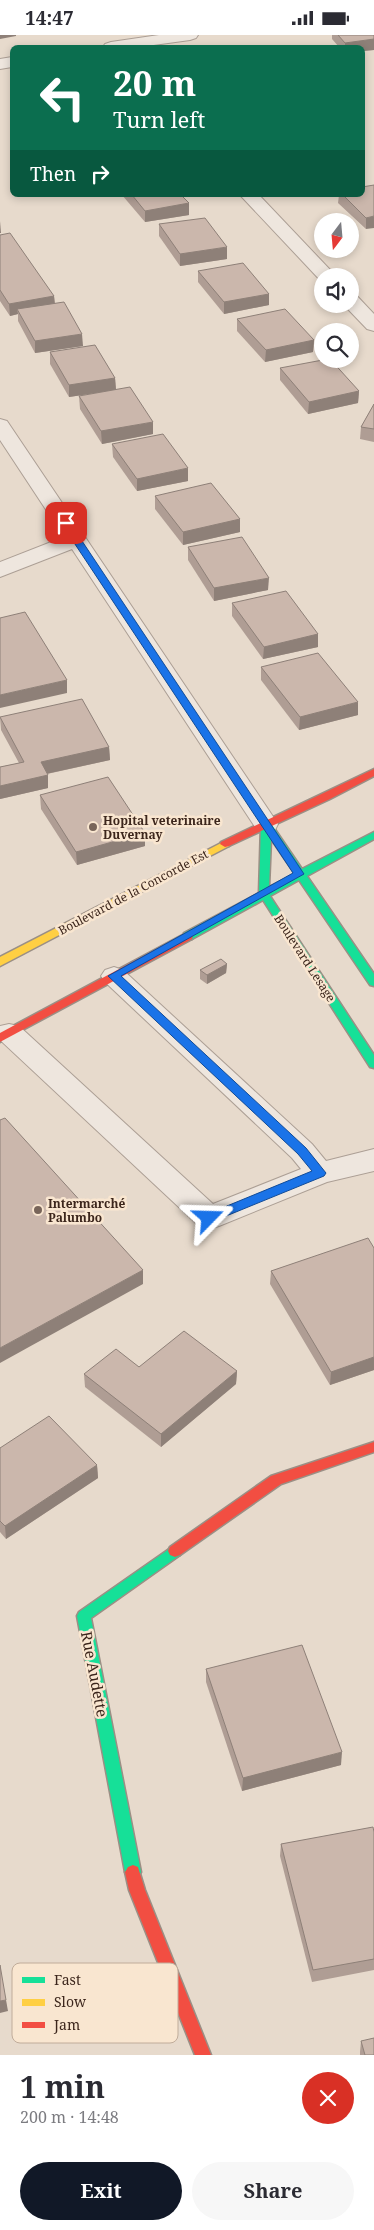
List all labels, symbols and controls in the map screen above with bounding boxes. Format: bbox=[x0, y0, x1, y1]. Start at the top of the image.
text: 14:47 bbox=[25, 5, 74, 31]
text: 20 m bbox=[113, 59, 196, 106]
icon: left bbox=[30, 65, 95, 130]
text: Turn left bbox=[113, 104, 205, 134]
icon: right bbox=[86, 160, 114, 188]
text: Then bbox=[30, 161, 76, 187]
north arrow bbox=[314, 213, 359, 257]
map controls bbox=[314, 213, 359, 368]
button: sound bbox=[314, 268, 359, 313]
button: search bbox=[314, 323, 359, 368]
pin bbox=[45, 502, 87, 544]
icon: arrive bbox=[52, 509, 80, 537]
place label: Hopital veterinaire Duvernay bbox=[103, 812, 221, 843]
marker: Hopital veterinaire Duvernay bbox=[87, 821, 99, 833]
street label: Boulevard de la Concorde Est bbox=[55, 845, 211, 939]
street label: Boulevard Lesage bbox=[270, 911, 340, 1005]
position arrow bbox=[182, 1191, 234, 1243]
place label: Intermarché Palumbo bbox=[48, 1195, 125, 1226]
marker: Intermarché Palumbo bbox=[32, 1204, 44, 1216]
street label: Rue Audette bbox=[77, 1629, 113, 1719]
legend bbox=[12, 1963, 178, 2043]
text: Fast bbox=[54, 1970, 81, 1989]
text: Slow bbox=[54, 1992, 87, 2011]
text: Jam bbox=[53, 2015, 80, 2034]
text: 1 min bbox=[20, 2066, 105, 2107]
button: close bbox=[302, 2072, 354, 2124]
text: 200 m · 14:48 bbox=[20, 2106, 119, 2128]
button: Exit bbox=[20, 2162, 182, 2220]
button: Share bbox=[192, 2162, 354, 2220]

